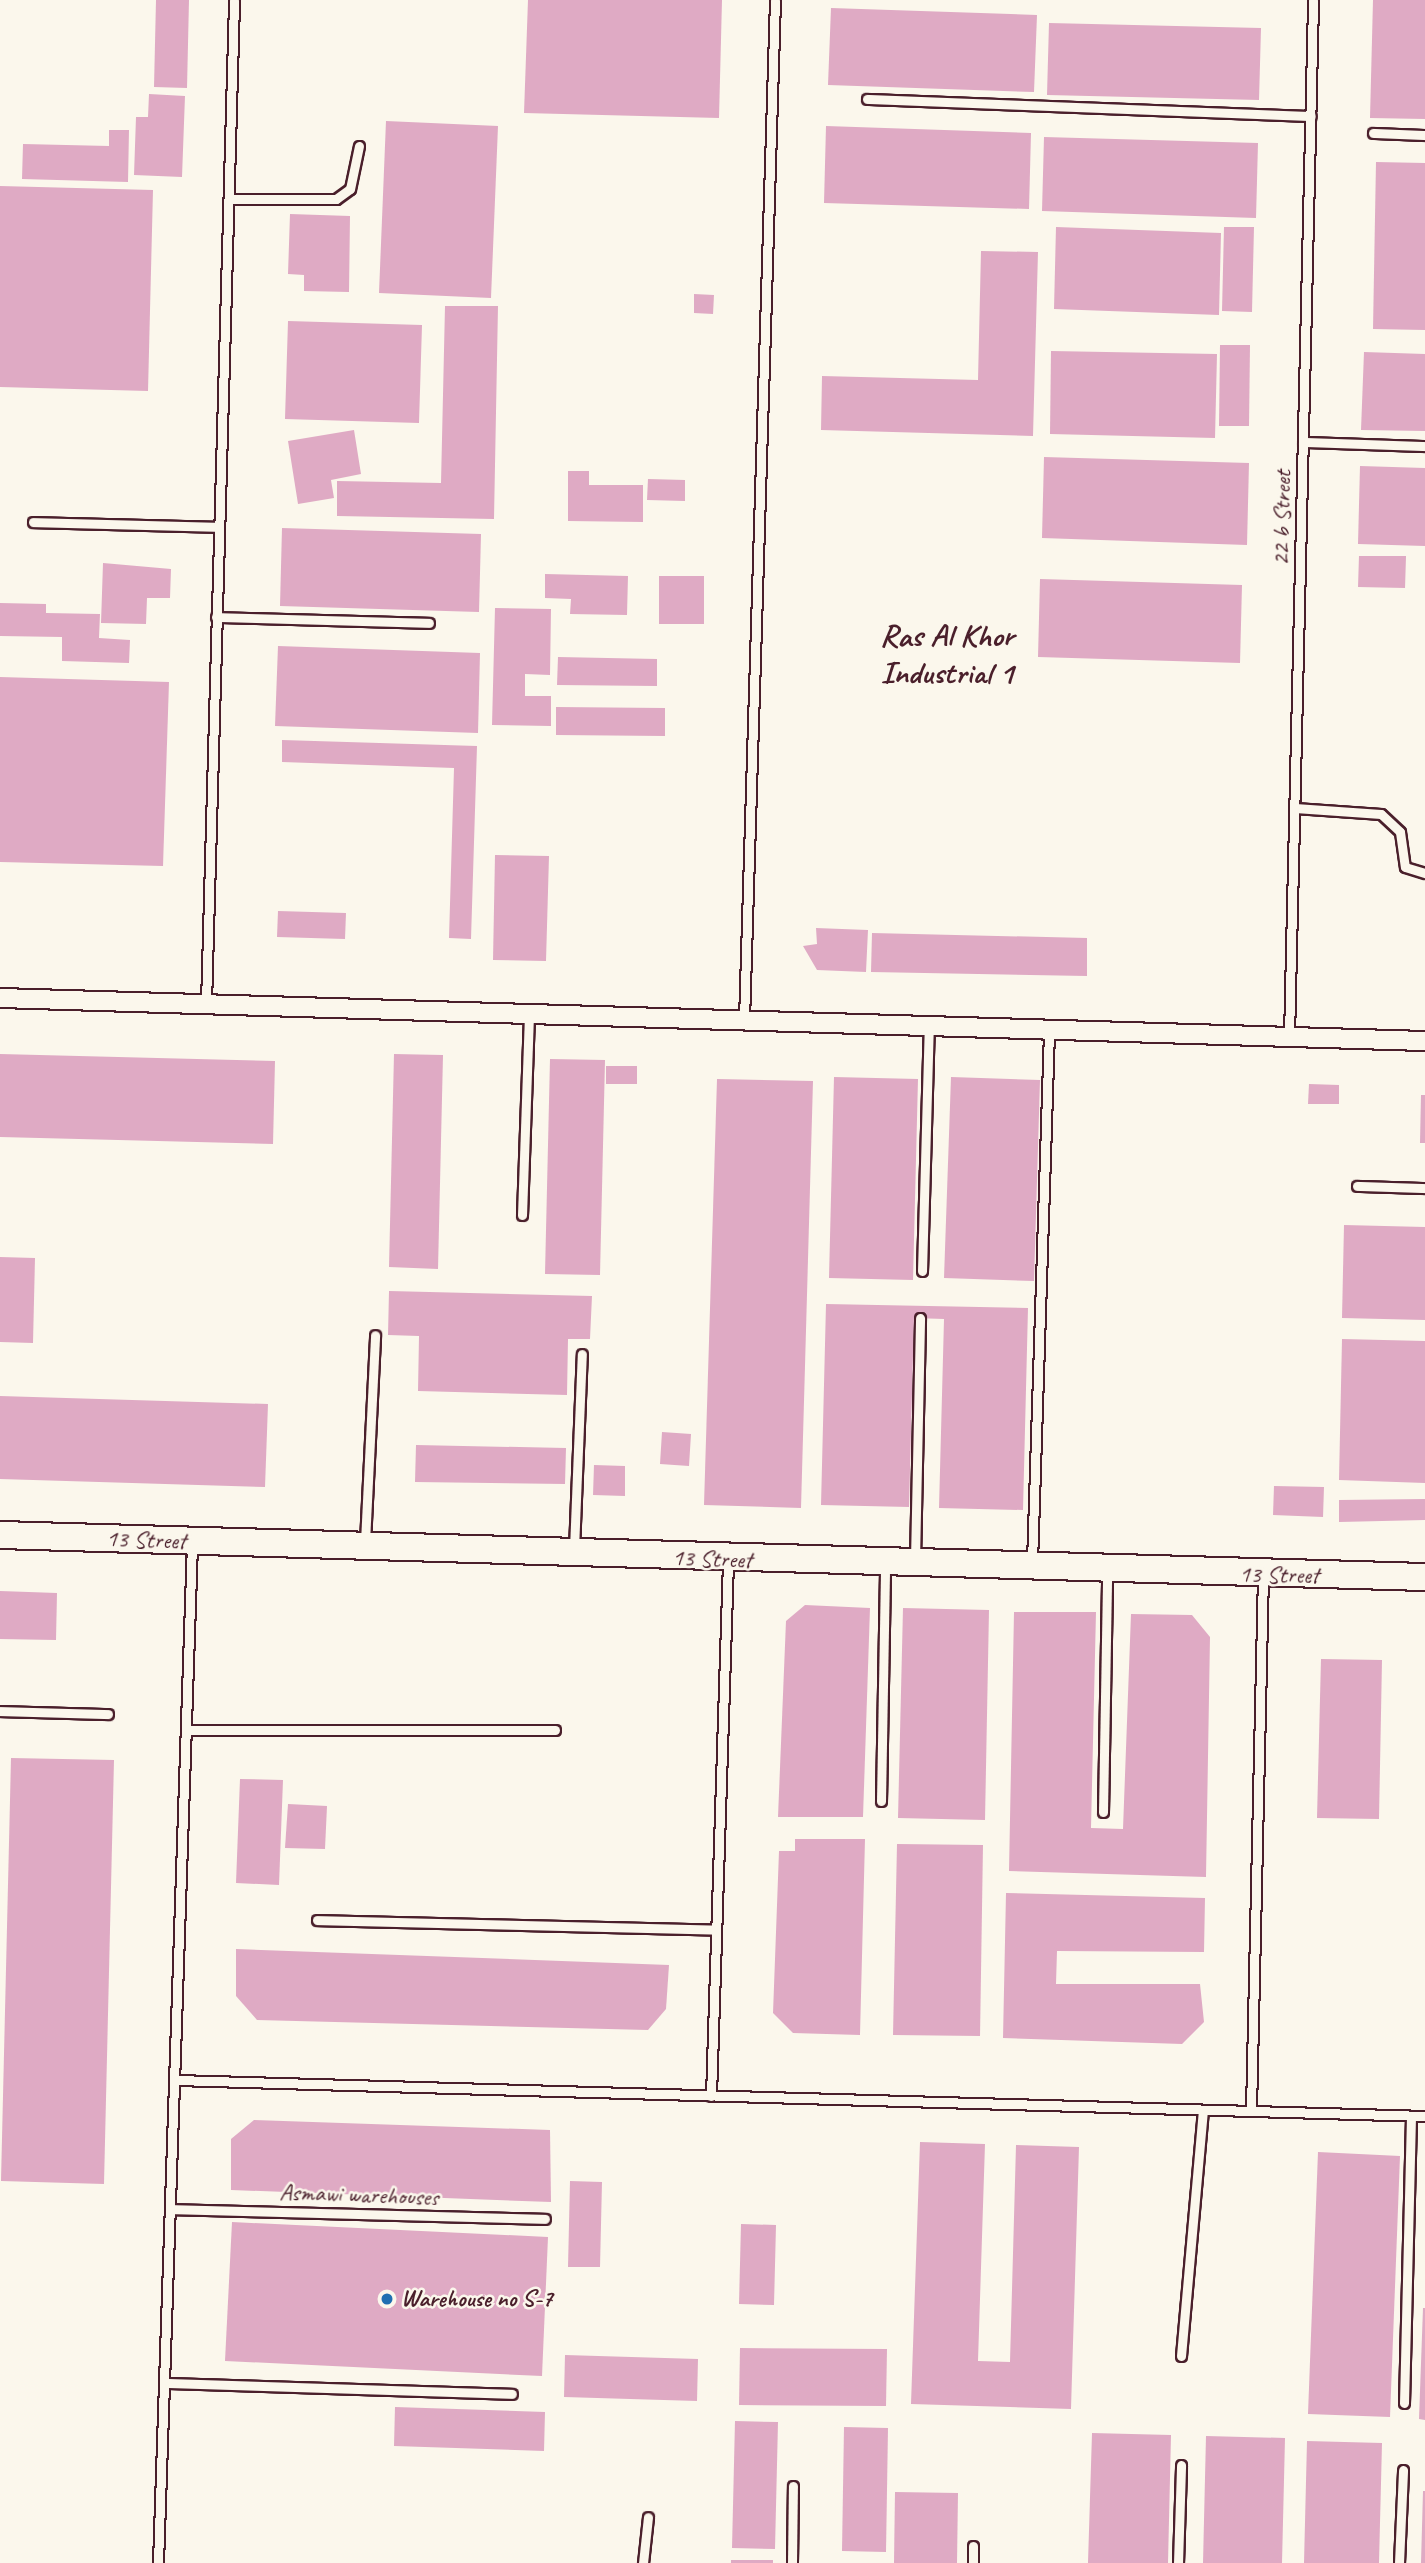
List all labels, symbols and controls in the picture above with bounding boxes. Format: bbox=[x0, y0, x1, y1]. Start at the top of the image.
street label: 22 b Street bbox=[1267, 470, 1297, 566]
district label: Ras Al Khor Industrial 1 bbox=[880, 618, 1014, 693]
street label: 13 Street bbox=[106, 1524, 186, 1556]
street label: 13 Street bbox=[672, 1543, 752, 1575]
street label: 13 Street bbox=[1239, 1560, 1319, 1590]
street label: Asmawi warehouses bbox=[279, 2178, 439, 2212]
place label: Warehouse no S-7 bbox=[401, 2285, 552, 2313]
marker: Warehouse no S-7 bbox=[379, 2291, 395, 2307]

